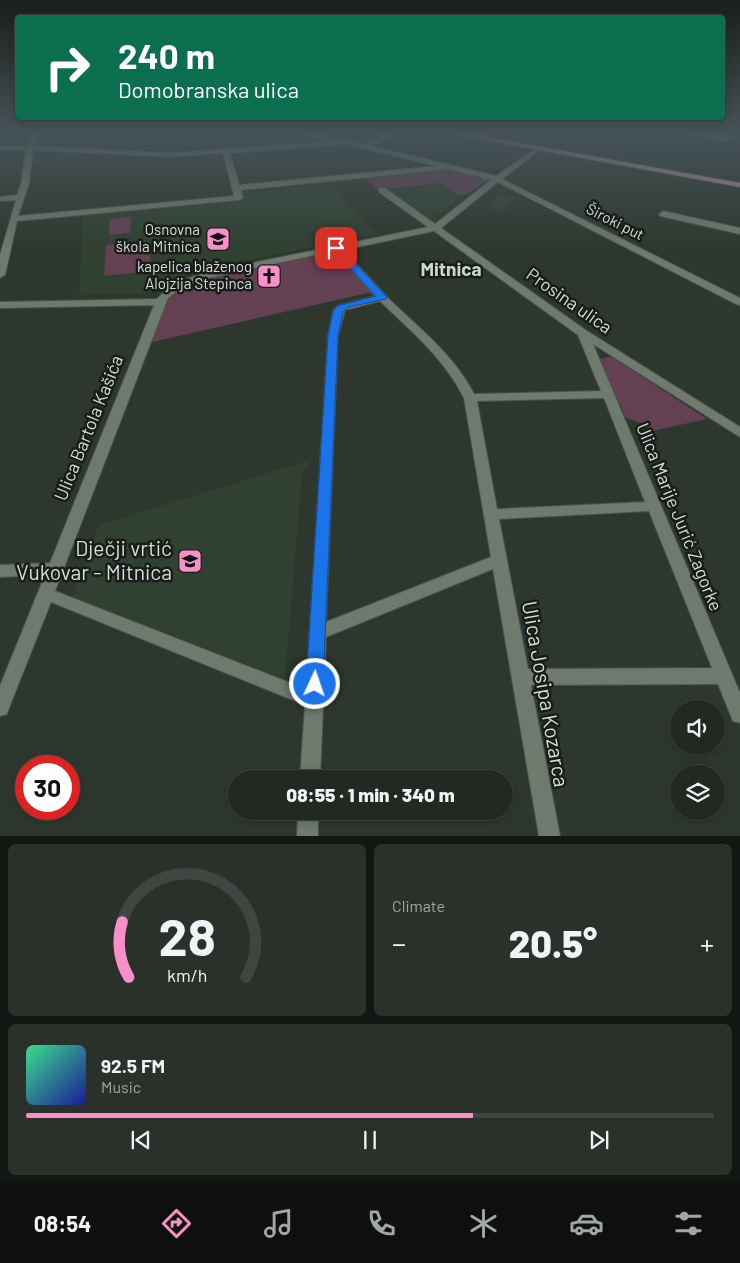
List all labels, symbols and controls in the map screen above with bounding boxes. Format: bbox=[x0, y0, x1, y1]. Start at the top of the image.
text: 240 m bbox=[118, 34, 215, 76]
icon: right bbox=[35, 35, 100, 100]
text: Domobranska ulica bbox=[118, 76, 299, 102]
street label: Široki put bbox=[584, 199, 647, 243]
place label: Osnovna škola Mitnica bbox=[116, 220, 200, 255]
school or university icon: Osnovna škola Mitnica bbox=[205, 226, 231, 252]
pin bbox=[315, 227, 357, 269]
icon: arrive bbox=[322, 234, 350, 262]
place label: kapelica blaženog Alojzija Stepinca bbox=[137, 257, 252, 292]
district label: Mitnica bbox=[420, 257, 482, 280]
church icon: kapelica blaženog Alojzija Stepinca bbox=[256, 263, 282, 289]
street label: Prosina ulica bbox=[522, 263, 617, 338]
street label: Ulica Bartola Kašića bbox=[49, 352, 127, 504]
street label: Ulica Marije Jurić Zagorke bbox=[632, 419, 728, 614]
place label: Dječji vrtić Vukovar - Mitnica bbox=[16, 535, 172, 584]
school or university icon: Dječji vrtić Vukovar - Mitnica bbox=[177, 548, 203, 574]
street label: Ulica Josipa Kozarca bbox=[518, 599, 575, 789]
position arrow bbox=[288, 657, 340, 709]
map controls bbox=[670, 700, 725, 820]
button: sound bbox=[670, 700, 725, 755]
speed limit sign: 30 bbox=[15, 755, 80, 820]
button: layers bbox=[670, 765, 725, 820]
text: 08:55 · 1 min · 340 m bbox=[286, 783, 455, 806]
text: Climate bbox=[392, 896, 445, 915]
text: 28 bbox=[158, 904, 216, 966]
text: 20.5° bbox=[509, 920, 597, 966]
text: − bbox=[392, 926, 406, 960]
text: + bbox=[700, 926, 714, 960]
text: km/h bbox=[167, 964, 207, 986]
text: 92.5 FM bbox=[101, 1054, 165, 1077]
text: Music bbox=[101, 1077, 141, 1096]
icon: previous bbox=[127, 1126, 155, 1154]
icon: pause bbox=[356, 1126, 384, 1154]
icon: next bbox=[585, 1126, 613, 1154]
icon: directions bbox=[159, 1206, 194, 1241]
icon: music bbox=[261, 1206, 296, 1241]
icon: phone bbox=[364, 1206, 399, 1241]
icon: climate bbox=[466, 1206, 501, 1241]
icon: car bbox=[569, 1206, 604, 1241]
icon: filters bbox=[671, 1206, 706, 1241]
text: 08:54 bbox=[34, 1210, 91, 1236]

